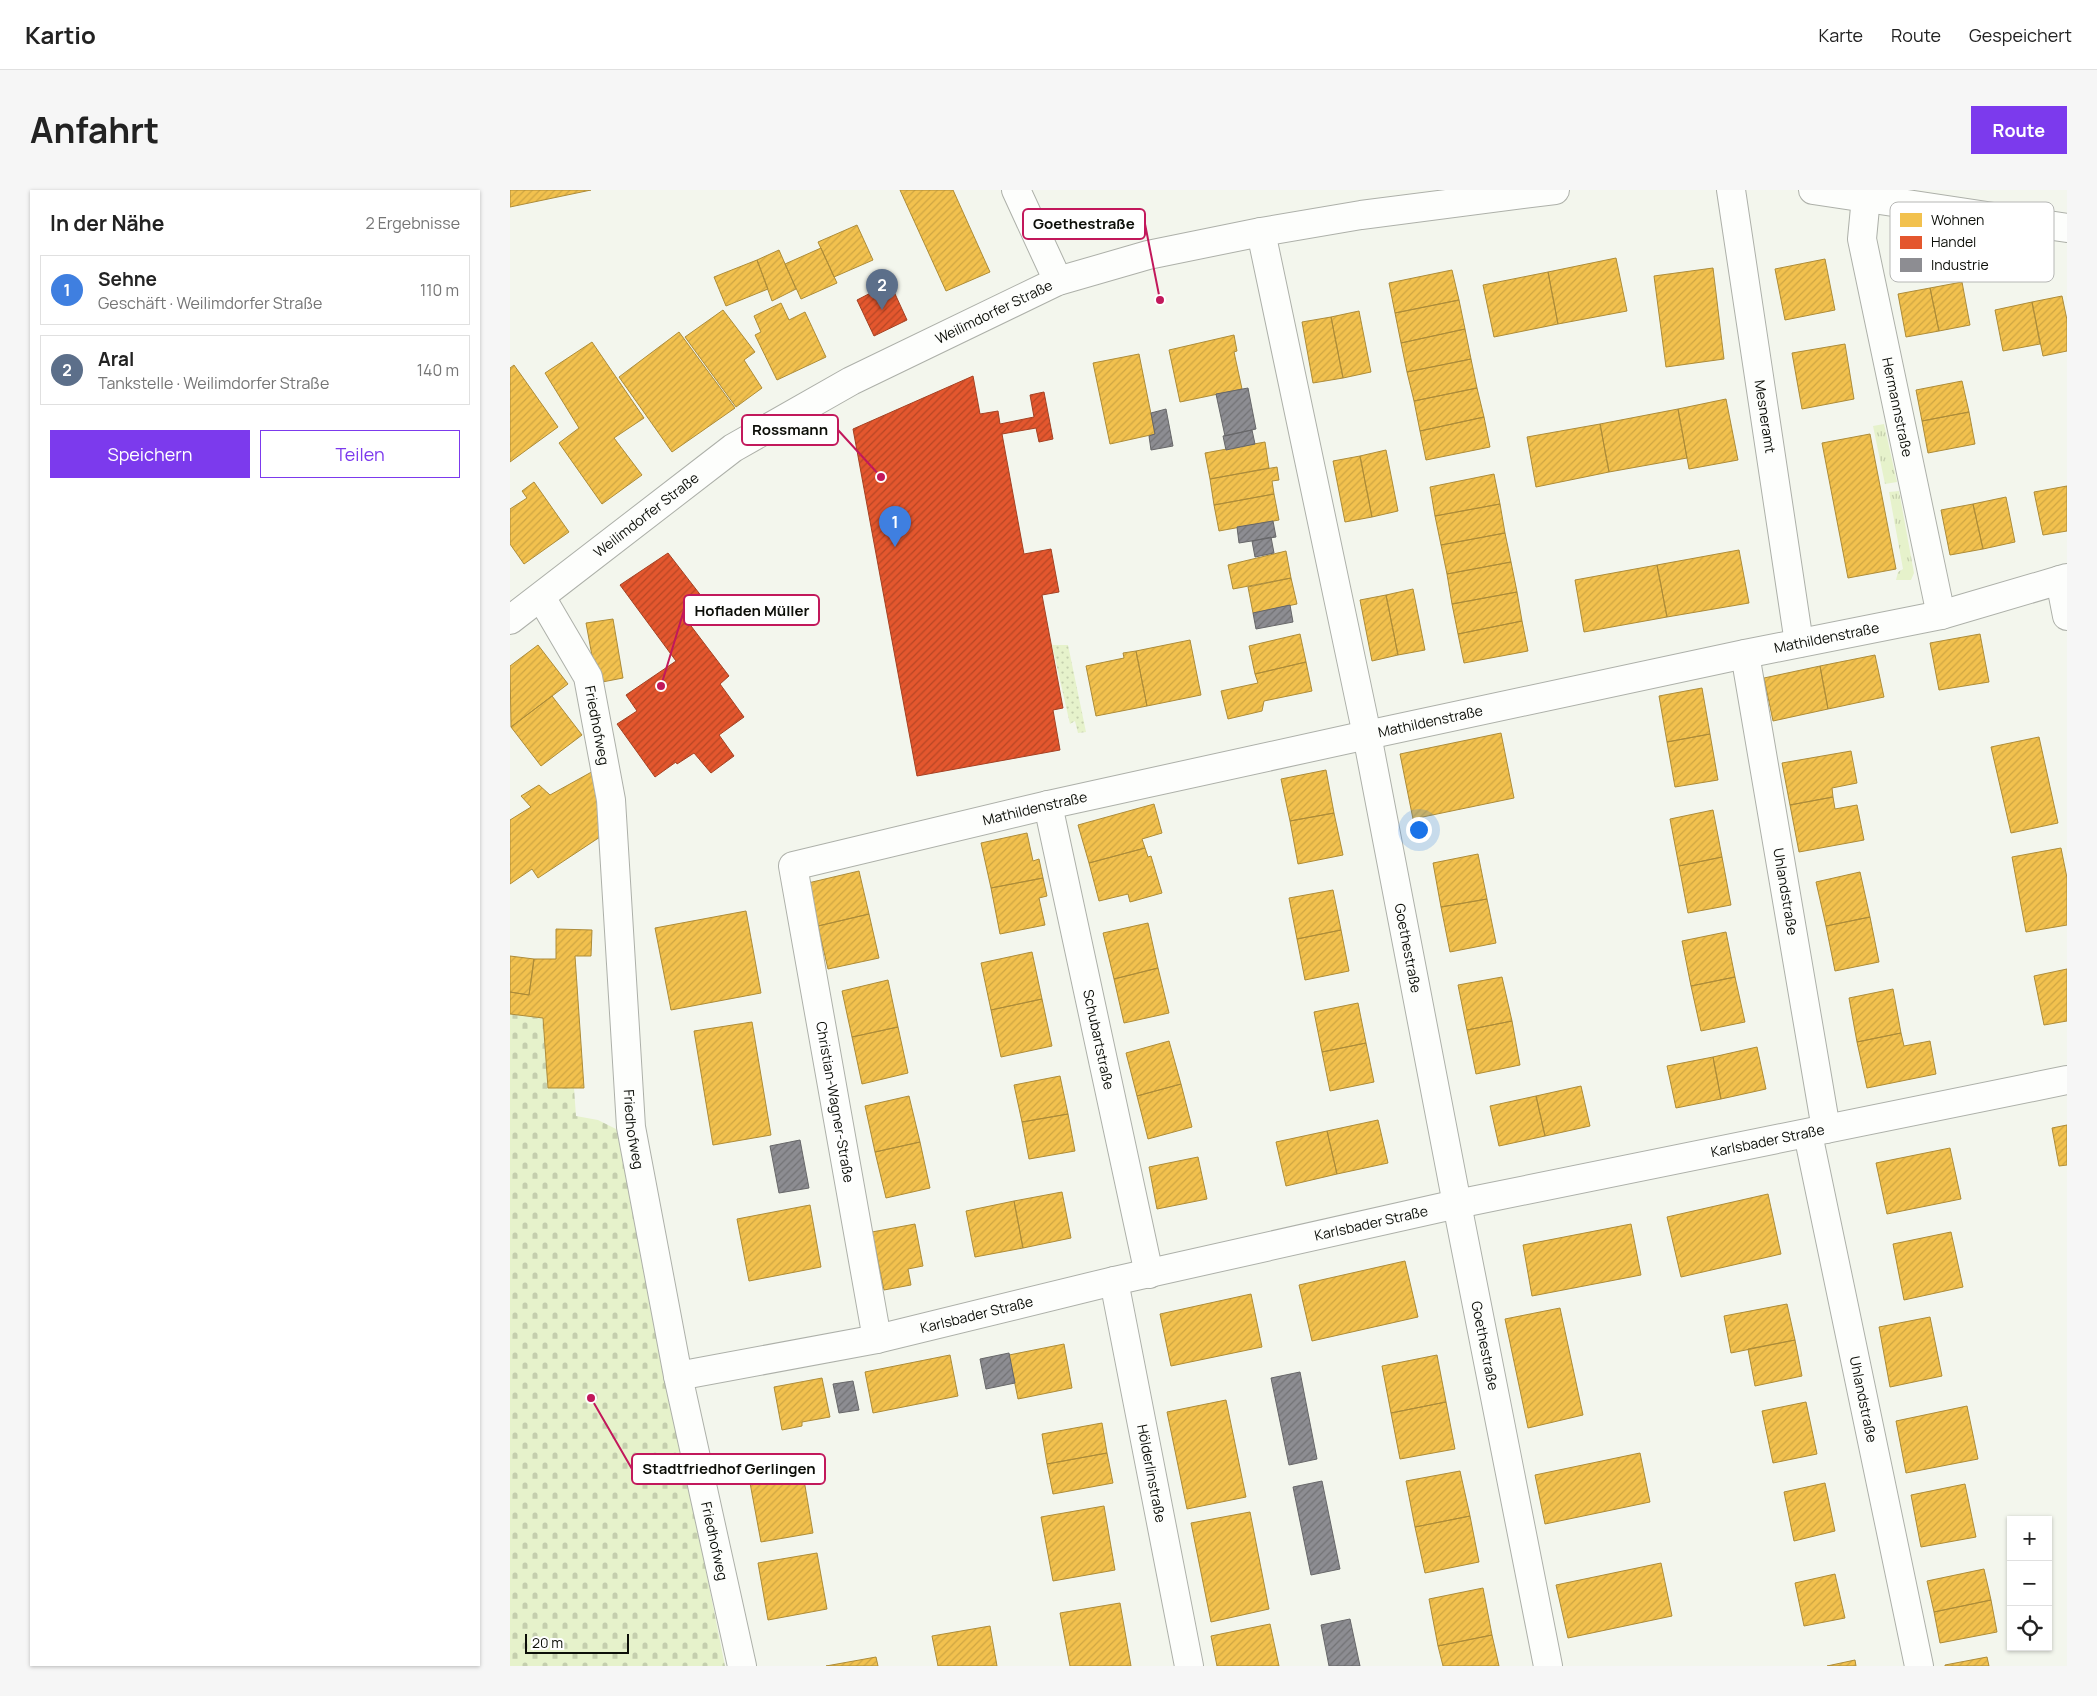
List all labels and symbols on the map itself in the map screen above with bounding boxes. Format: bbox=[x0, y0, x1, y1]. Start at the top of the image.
legend bbox=[1890, 202, 2054, 282]
callout: Goethestraße bbox=[1023, 209, 1145, 239]
text: Wohnen bbox=[1931, 210, 1984, 229]
text: Goethestraße bbox=[1033, 213, 1135, 234]
text: Handel bbox=[1931, 232, 1976, 251]
text: Industrie bbox=[1931, 255, 1989, 274]
pin: 2 bbox=[866, 269, 898, 310]
street label: Weilimdorfer Straße bbox=[932, 275, 1055, 348]
street label: Hermannstraße bbox=[1878, 356, 1918, 459]
street label: Mesneramt bbox=[1751, 378, 1780, 455]
callout: Rossmann bbox=[742, 415, 838, 445]
text: Rossmann bbox=[752, 419, 828, 440]
street label: Weilimdorfer Straße bbox=[589, 468, 702, 561]
pin: 1 bbox=[879, 506, 911, 547]
callout: Hofladen Müller bbox=[684, 595, 819, 625]
text: Hofladen Müller bbox=[694, 600, 810, 621]
street label: Mathildenstraße bbox=[1772, 618, 1881, 657]
street label: Friedhofweg bbox=[581, 684, 614, 767]
street label: Mathildenstraße bbox=[1376, 700, 1484, 741]
street label: Mathildenstraße bbox=[981, 787, 1089, 829]
your location bbox=[1406, 817, 1432, 843]
street label: Uhlandstraße bbox=[1769, 847, 1803, 936]
street label: Goethestraße bbox=[1391, 902, 1426, 994]
street label: Schubartstraße bbox=[1079, 988, 1119, 1091]
street label: Christian-Wagner-Straße bbox=[812, 1020, 859, 1184]
street label: Friedhofweg bbox=[620, 1089, 649, 1171]
street label: Karlsbader Straße bbox=[1709, 1120, 1826, 1161]
street label: Karlsbader Straße bbox=[1313, 1201, 1430, 1245]
street label: Karlsbader Straße bbox=[918, 1291, 1035, 1337]
street label: Goethestraße bbox=[1467, 1299, 1503, 1392]
street label: Uhlandstraße bbox=[1846, 1354, 1882, 1444]
street label: Hölderlinstraße bbox=[1133, 1423, 1171, 1524]
callout: Stadtfriedhof Gerlingen bbox=[632, 1454, 825, 1484]
text: Stadtfriedhof Gerlingen bbox=[642, 1458, 816, 1479]
street label: Friedhofweg bbox=[697, 1500, 733, 1582]
scale bar bbox=[525, 1631, 629, 1654]

